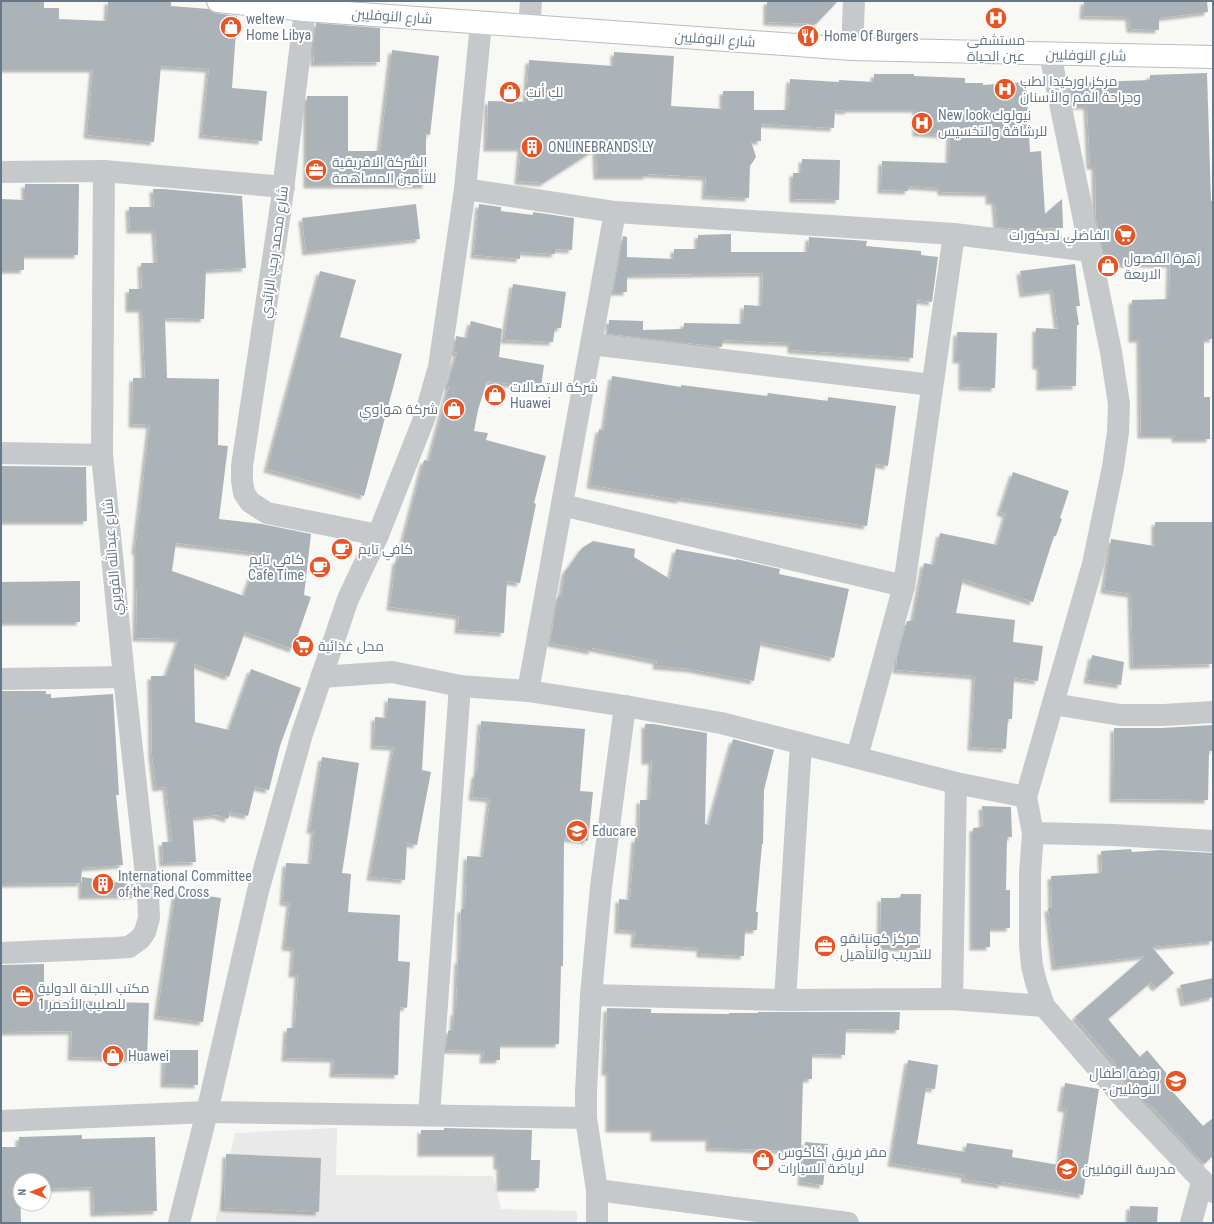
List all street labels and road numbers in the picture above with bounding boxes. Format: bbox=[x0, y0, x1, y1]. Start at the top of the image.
street label: شارع النوفليين bbox=[351, 5, 433, 28]
street label: شارع النوفليين bbox=[674, 28, 756, 51]
street label: شارع النوفليين bbox=[1045, 46, 1127, 65]
street label: شارع محمد رجب الزائدي bbox=[257, 185, 295, 320]
street label: شارع عبدالله القويري bbox=[98, 498, 129, 616]

